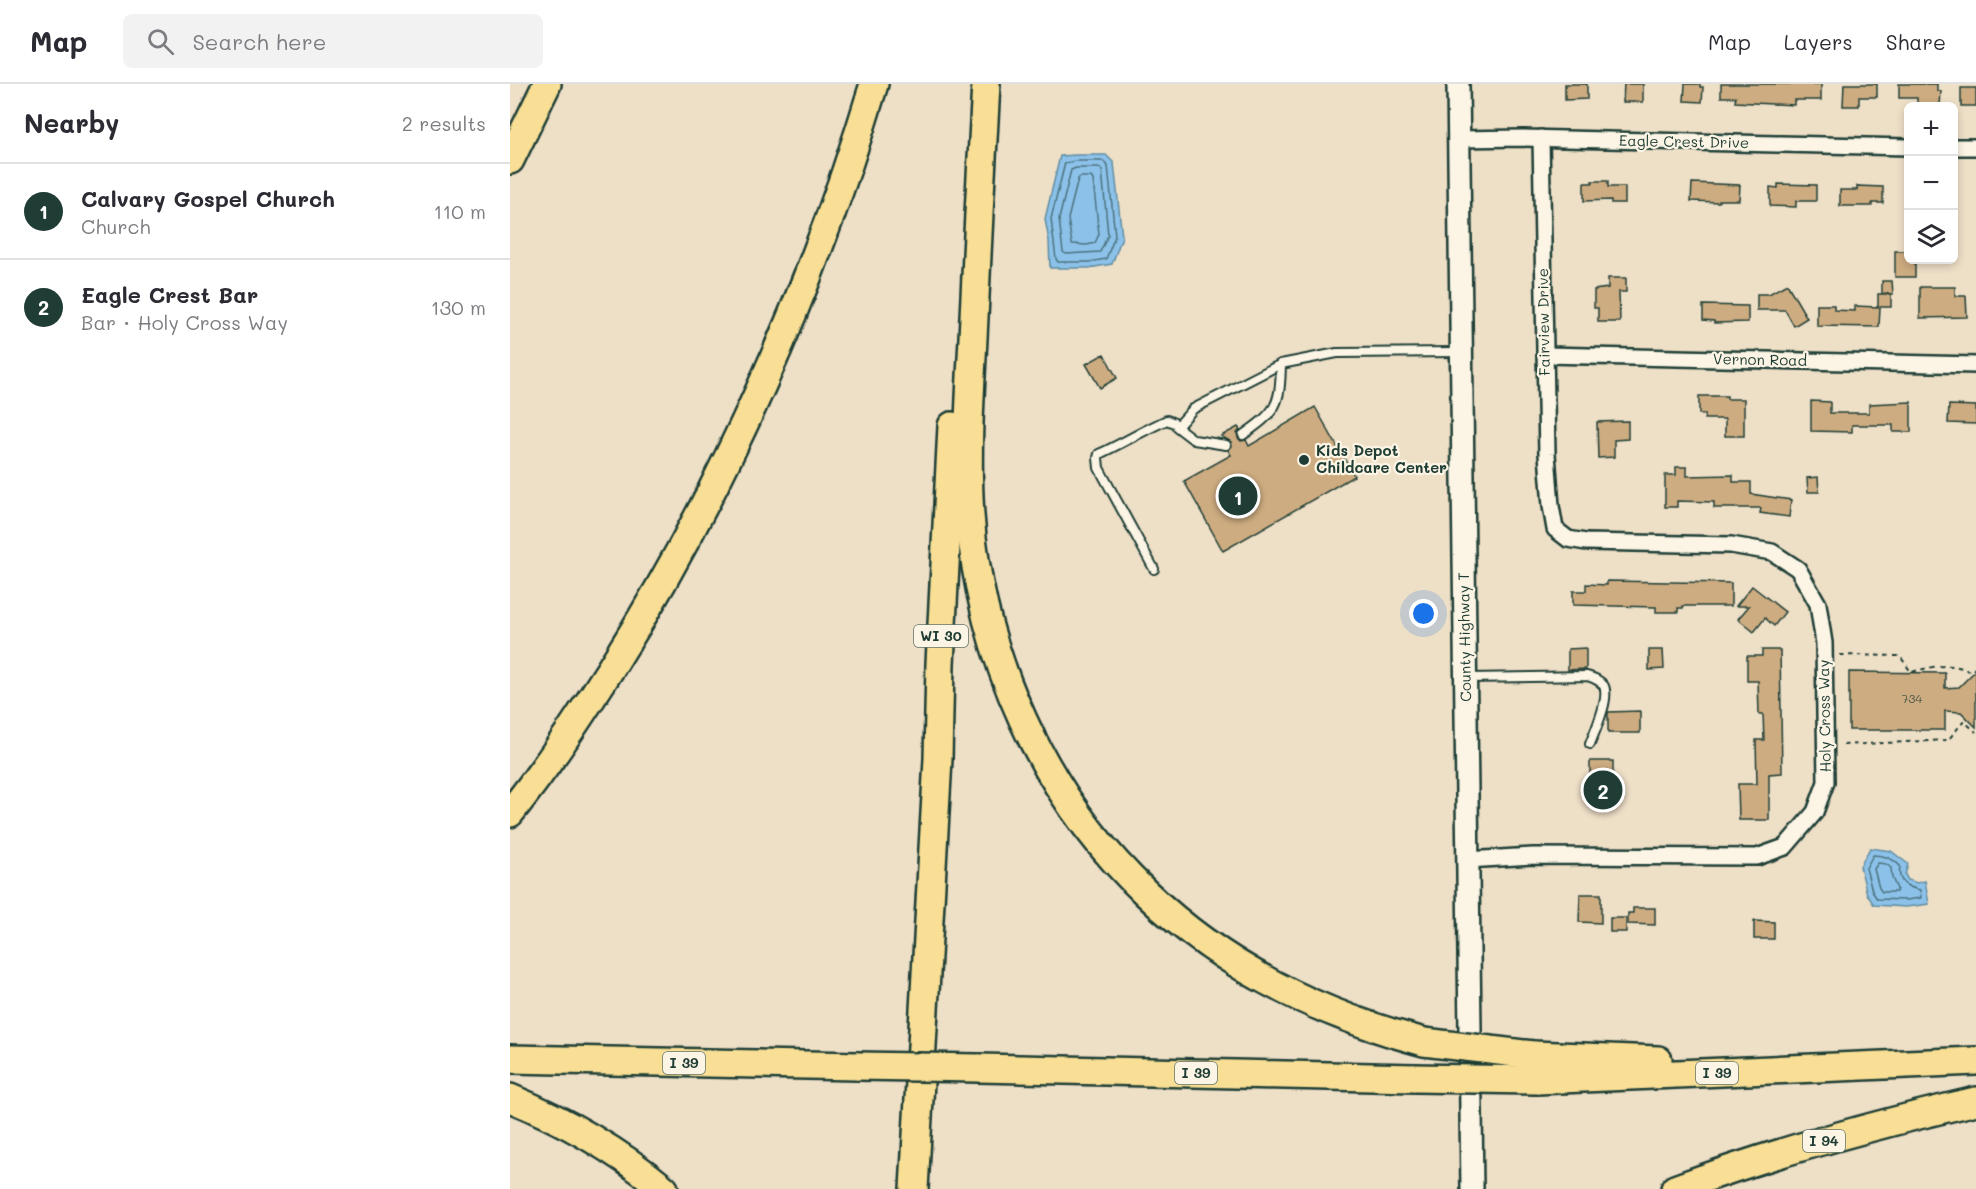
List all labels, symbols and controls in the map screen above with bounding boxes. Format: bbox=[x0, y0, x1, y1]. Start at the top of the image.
search box bbox=[123, 14, 543, 68]
text: Map bbox=[30, 23, 87, 59]
icon: search bbox=[144, 25, 177, 58]
text: Search here bbox=[192, 27, 326, 56]
text: Map bbox=[1708, 28, 1751, 55]
text: Layers bbox=[1784, 28, 1853, 55]
text: Share bbox=[1886, 28, 1946, 55]
map controls bbox=[1904, 102, 1958, 264]
button: + bbox=[1904, 102, 1958, 156]
text: Nearby bbox=[24, 106, 119, 140]
text: 2 results bbox=[402, 110, 486, 136]
street label: Eagle Crest Drive bbox=[1619, 130, 1749, 152]
button: − bbox=[1904, 156, 1958, 210]
text: Calvary Gospel Church bbox=[81, 184, 335, 213]
text: 1 bbox=[39, 198, 48, 224]
text: 110 m bbox=[433, 198, 486, 224]
button: layers bbox=[1904, 210, 1958, 264]
text: Church bbox=[81, 213, 151, 239]
street label: Fairview Drive bbox=[1532, 268, 1554, 376]
text: Eagle Crest Bar bbox=[81, 280, 258, 309]
text: 2 bbox=[38, 294, 49, 320]
text: 130 m bbox=[431, 294, 486, 320]
text: Bar · Holy Cross Way bbox=[81, 309, 288, 335]
street label: Vernon Road bbox=[1713, 348, 1807, 370]
place label: Kids Depot Childcare Center bbox=[1316, 440, 1447, 477]
marker: Kids Depot Childcare Center bbox=[1297, 453, 1311, 467]
pin: 1 bbox=[1218, 474, 1258, 518]
street label: County Highway T bbox=[1453, 572, 1475, 702]
your location bbox=[1409, 599, 1438, 628]
road number: WI 30 bbox=[914, 625, 968, 647]
street label: Holy Cross Way bbox=[1813, 659, 1835, 773]
house number: 734 bbox=[1902, 690, 1922, 706]
pin: 2 bbox=[1584, 768, 1622, 812]
road number: I 39 bbox=[663, 1052, 705, 1074]
road number: I 39 bbox=[1175, 1062, 1217, 1084]
road number: I 39 bbox=[1696, 1062, 1738, 1084]
road number: I 94 bbox=[1803, 1130, 1845, 1152]

